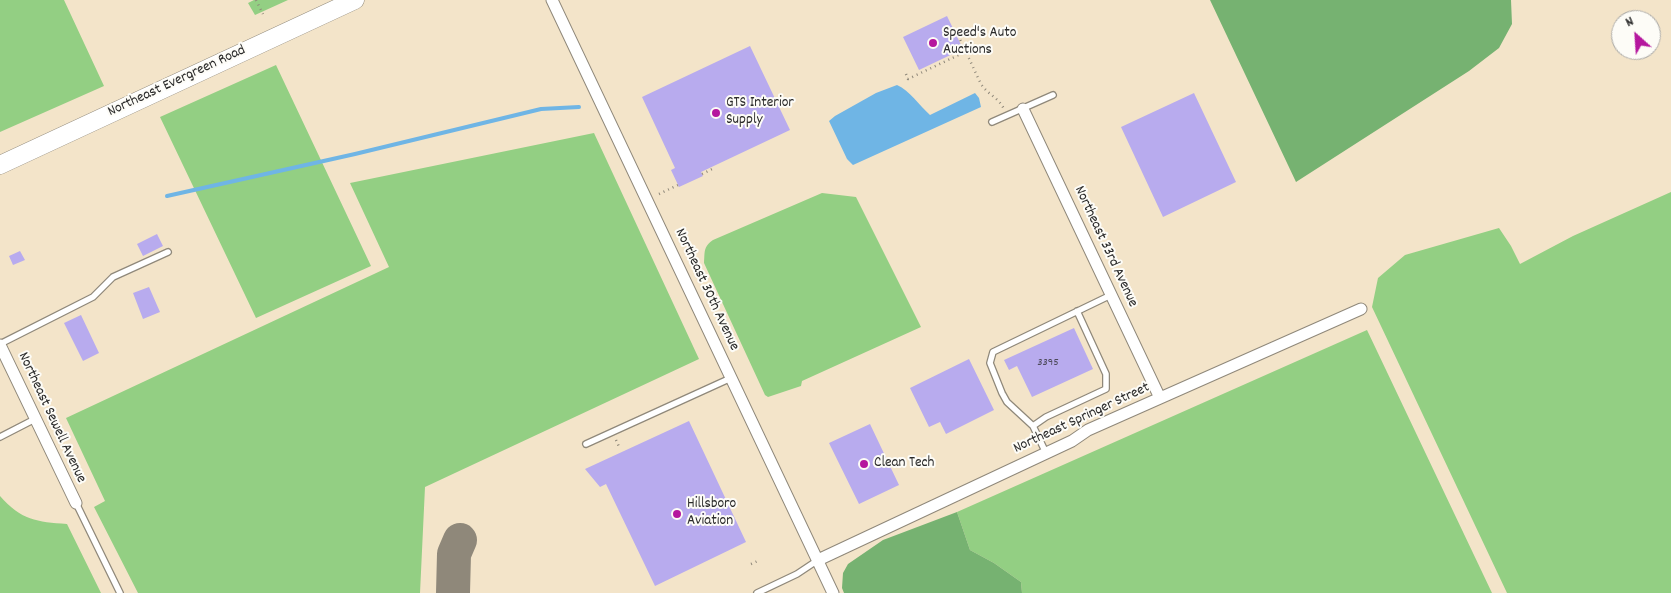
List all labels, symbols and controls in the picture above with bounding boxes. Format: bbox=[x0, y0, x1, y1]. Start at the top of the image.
north arrow bbox=[1611, 10, 1661, 60]
text: N bbox=[1622, 12, 1637, 33]
place label: Speed's Auto Auctions bbox=[943, 25, 1016, 60]
marker: Speed's Auto Auctions bbox=[927, 37, 939, 49]
street label: Northeast Evergreen Road bbox=[105, 42, 249, 122]
place label: GTS Interior Supply bbox=[726, 95, 794, 130]
marker: GTS Interior Supply bbox=[710, 107, 722, 119]
street label: Northeast 33rd Avenue bbox=[1069, 184, 1141, 310]
street label: Northeast 30th Avenue bbox=[670, 226, 742, 354]
street label: Northeast Sewell Avenue bbox=[13, 350, 89, 486]
house number: 3395 bbox=[1037, 356, 1059, 370]
street label: Northeast Springer Street bbox=[1011, 379, 1153, 459]
place label: Clean Tech bbox=[874, 455, 934, 473]
marker: Clean Tech bbox=[858, 458, 870, 470]
place label: Hillsboro Aviation bbox=[687, 496, 736, 531]
marker: Hillsboro Aviation bbox=[671, 508, 683, 520]

